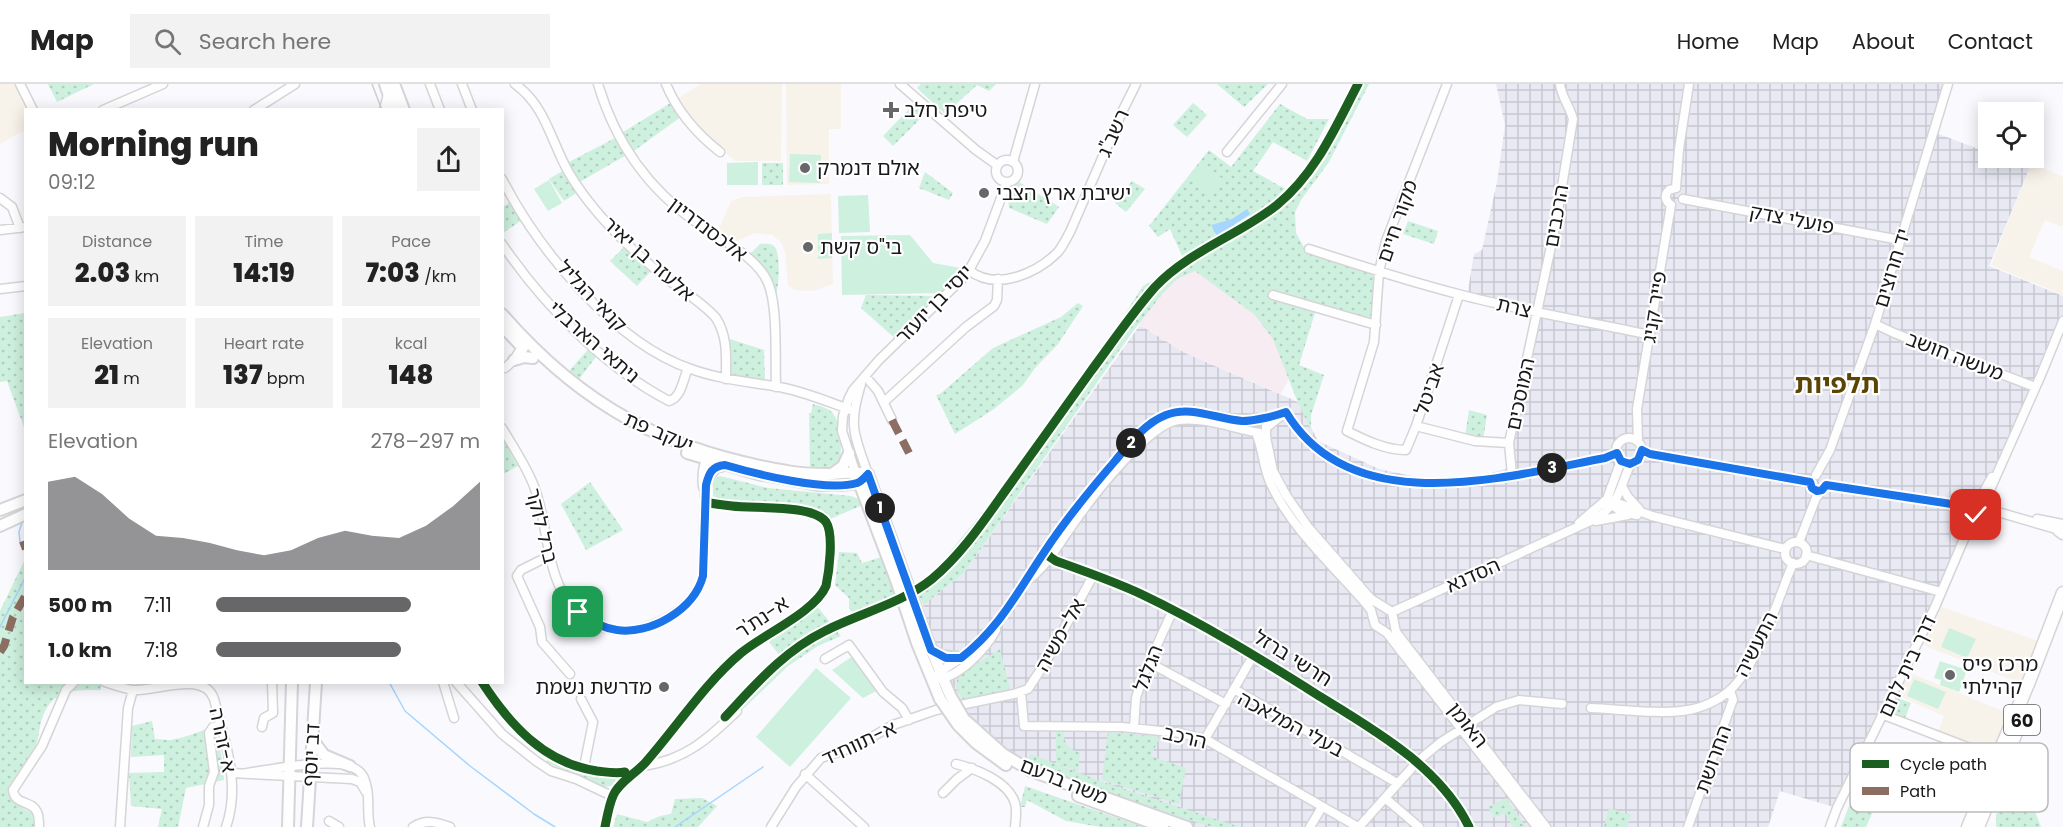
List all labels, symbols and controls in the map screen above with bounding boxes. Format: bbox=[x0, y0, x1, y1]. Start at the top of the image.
search box bbox=[130, 14, 550, 68]
text: Map bbox=[30, 21, 94, 60]
icon: search bbox=[151, 25, 184, 58]
text: Search here bbox=[199, 26, 331, 57]
text: Home bbox=[1677, 27, 1739, 56]
text: Map bbox=[1772, 27, 1819, 56]
text: About bbox=[1852, 27, 1915, 56]
text: Contact bbox=[1948, 27, 2033, 56]
place label: טיפת חלב bbox=[904, 96, 988, 124]
marker: טיפת חלב bbox=[882, 101, 900, 119]
map controls bbox=[1978, 102, 2044, 168]
button: locate bbox=[1978, 102, 2044, 168]
street label: רשב"ג bbox=[1090, 105, 1136, 161]
text: Morning run bbox=[48, 121, 259, 168]
button: share bbox=[417, 128, 480, 191]
place label: אולם דנמרק bbox=[817, 154, 920, 182]
marker: אולם דנמרק bbox=[798, 161, 812, 175]
text: 09:12 bbox=[48, 168, 95, 196]
street label: מקור חיים bbox=[1370, 176, 1424, 266]
place label: ישיבת ארץ הצבי bbox=[996, 179, 1131, 207]
street label: הרכבים bbox=[1537, 182, 1575, 250]
marker: ישיבת ארץ הצבי bbox=[977, 186, 991, 200]
street label: אלכסנדריון bbox=[663, 190, 753, 268]
street label: פועלי צדק bbox=[1747, 197, 1837, 241]
street label: אלעזר בן יאיר bbox=[597, 210, 701, 308]
street label: יד חרוצים bbox=[1867, 225, 1917, 311]
text: Distance bbox=[82, 230, 152, 253]
text: Time bbox=[245, 230, 284, 253]
text: Pace bbox=[391, 230, 431, 253]
place label: בי"ס קשת bbox=[820, 233, 902, 261]
marker: בי"ס קשת bbox=[801, 240, 815, 254]
street label: קנאי הגליל bbox=[551, 254, 633, 338]
text: 2.03 bbox=[75, 255, 130, 291]
text: 14:19 bbox=[233, 255, 295, 291]
text: 7:03 bbox=[365, 255, 420, 291]
street label: יוסי בן יועזר bbox=[889, 258, 979, 350]
text: km bbox=[130, 265, 159, 288]
text: /km bbox=[420, 265, 457, 288]
street label: פייר קניג bbox=[1635, 269, 1673, 345]
street label: צרת bbox=[1494, 289, 1534, 325]
street label: ניתאי הארבלי bbox=[542, 294, 646, 390]
street label: מעשה חושב bbox=[1902, 325, 2008, 387]
text: Elevation bbox=[81, 332, 153, 355]
text: Heart rate bbox=[224, 332, 304, 355]
text: kcal bbox=[395, 332, 427, 355]
street label: המוסכים bbox=[1499, 355, 1541, 433]
text: 21 bbox=[94, 357, 119, 393]
text: 137 bbox=[223, 357, 263, 393]
text: 148 bbox=[388, 357, 434, 393]
street label: אביטל bbox=[1407, 359, 1451, 419]
district label: תלפיות bbox=[1794, 366, 1880, 402]
text: m bbox=[119, 367, 140, 390]
text: bpm bbox=[263, 367, 305, 390]
street label: יעקב פת bbox=[620, 405, 698, 459]
text: Elevation bbox=[48, 427, 138, 455]
text: 278–297 m bbox=[370, 427, 480, 455]
pin: 2 bbox=[1116, 428, 1146, 458]
text: 2 bbox=[1126, 431, 1136, 454]
pin: 3 bbox=[1537, 453, 1567, 483]
text: 3 bbox=[1547, 456, 1557, 479]
street label: ברל לוקר bbox=[519, 485, 565, 567]
pin bbox=[1950, 489, 2001, 540]
pin: 1 bbox=[865, 493, 895, 523]
text: 1 bbox=[877, 496, 883, 519]
icon: check bbox=[1959, 498, 1992, 531]
street label: הסדנא bbox=[1442, 551, 1504, 599]
pin bbox=[552, 586, 603, 637]
street label: א-נת'ר bbox=[730, 589, 794, 645]
text: 500 m bbox=[48, 591, 113, 619]
text: 7:11 bbox=[144, 591, 172, 619]
street label: אל-משיה bbox=[1028, 593, 1092, 677]
icon: arrive bbox=[561, 595, 594, 628]
street label: התעשיה bbox=[1728, 606, 1784, 682]
street label: דרך בית לחם bbox=[1871, 610, 1943, 722]
street label: חרשי ברזל bbox=[1248, 623, 1338, 693]
text: 1.0 km bbox=[48, 636, 112, 664]
text: 7:18 bbox=[144, 636, 178, 664]
street label: הגלגל bbox=[1126, 641, 1170, 695]
place label: מרכז פיס קהילתי bbox=[1962, 650, 2038, 701]
marker: מרכז פיס קהילתי bbox=[1943, 668, 1957, 682]
place label: מדרשת נשמת bbox=[536, 673, 652, 701]
marker: מדרשת נשמת bbox=[657, 680, 671, 694]
street label: בעלי המלאכה bbox=[1233, 684, 1349, 764]
street label: האומן bbox=[1441, 696, 1495, 754]
street label: א-זהרה bbox=[202, 705, 244, 775]
road number: 60 bbox=[2004, 705, 2040, 735]
street label: א-תווחיד bbox=[817, 714, 901, 772]
street label: הרכב bbox=[1160, 718, 1210, 756]
street label: החרושת bbox=[1688, 721, 1738, 797]
street label: דב יוסף bbox=[295, 723, 327, 787]
legend bbox=[1850, 743, 2048, 812]
street label: משה ברעם bbox=[1016, 751, 1112, 811]
text: Cycle path bbox=[1900, 753, 1987, 776]
text: Path bbox=[1900, 780, 1936, 803]

